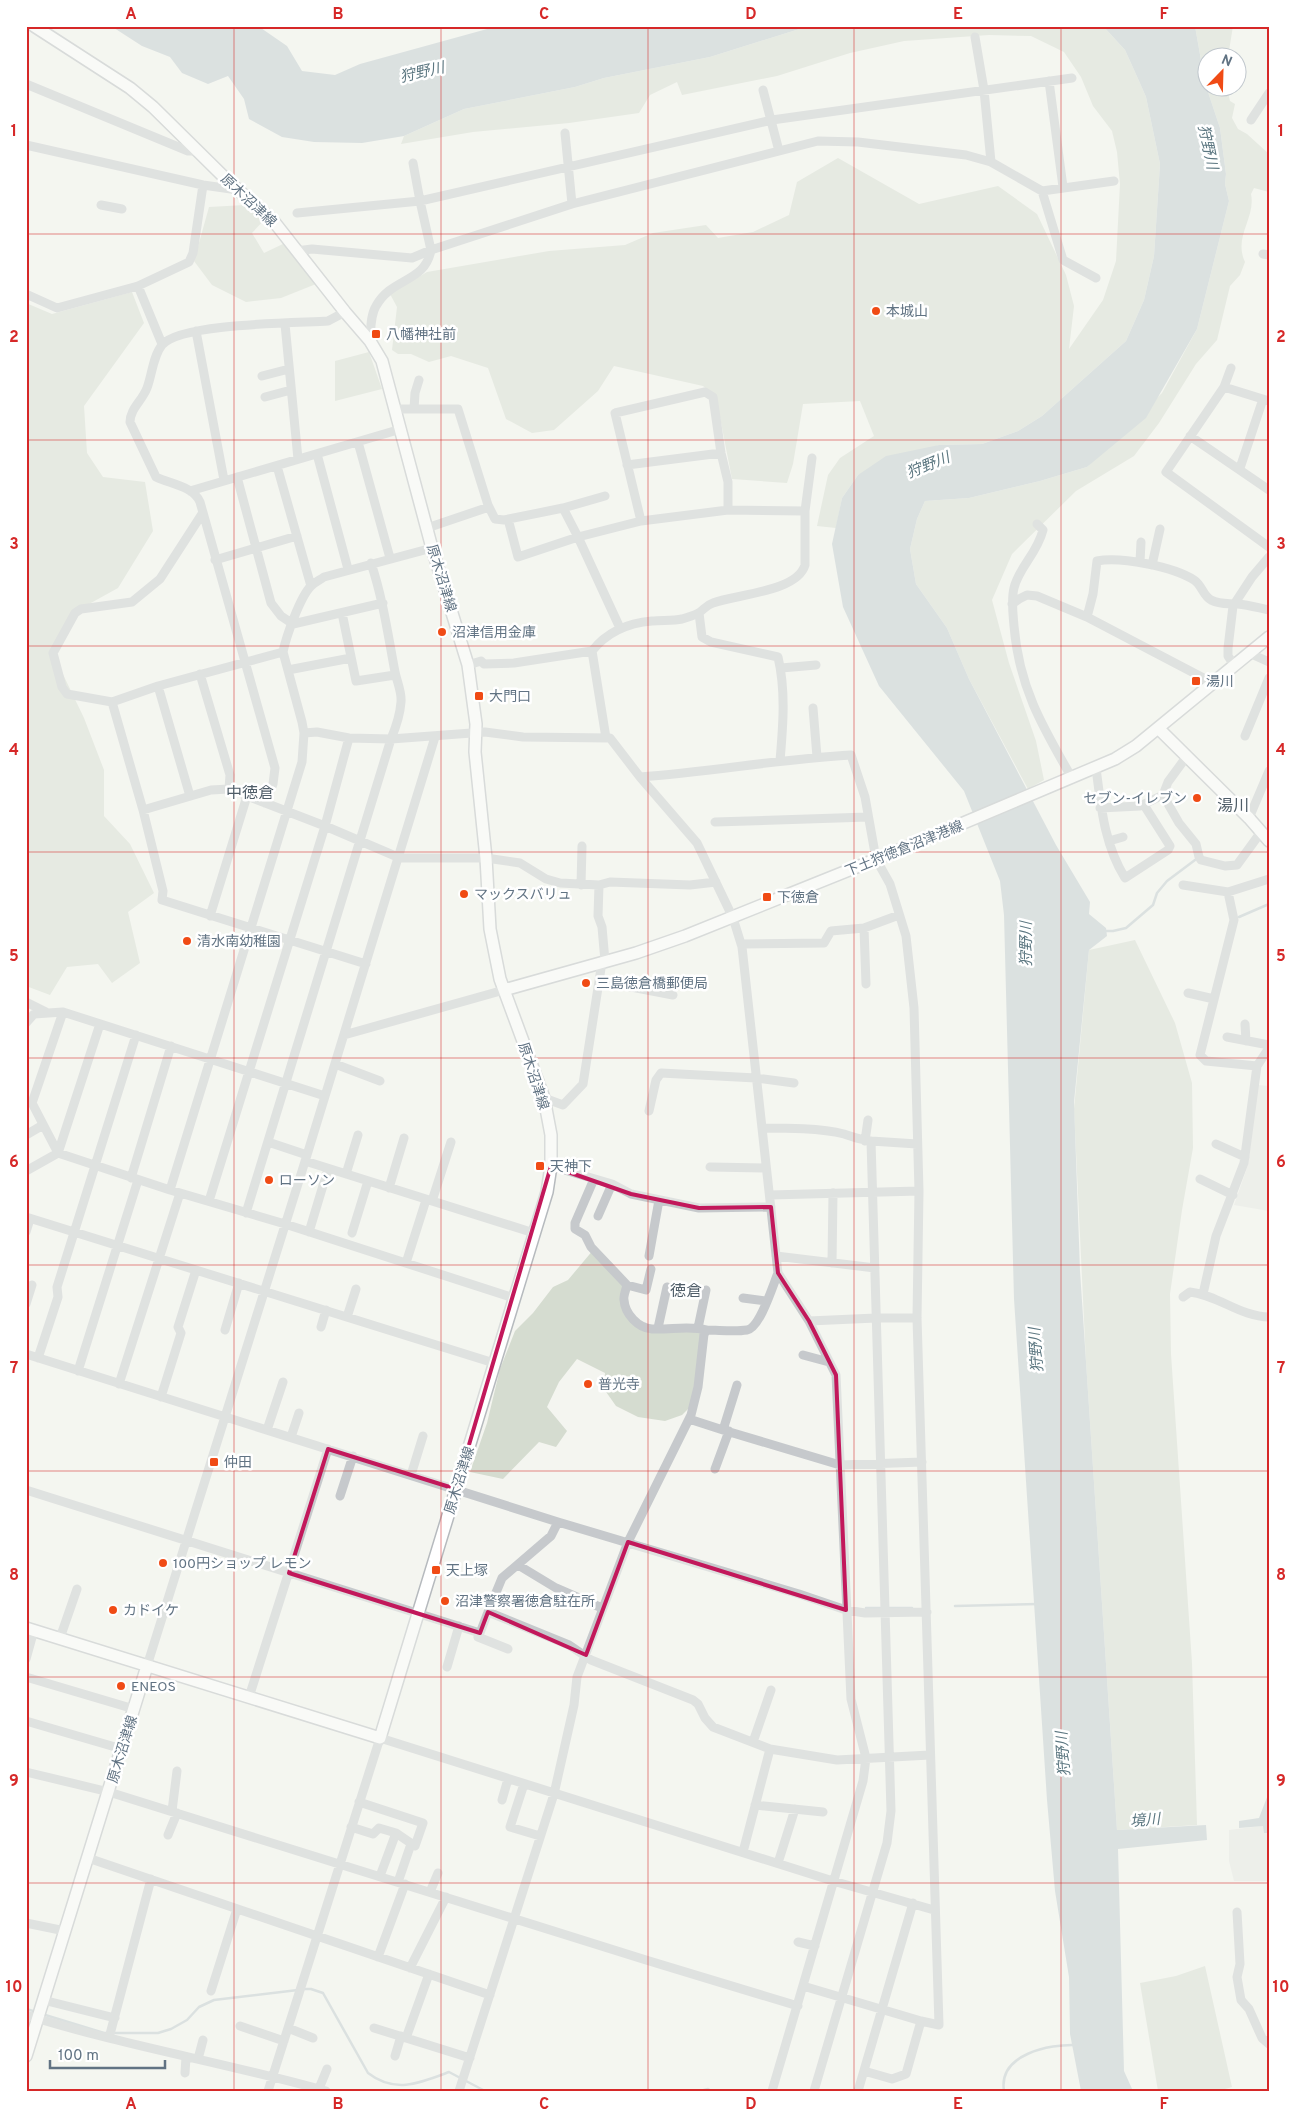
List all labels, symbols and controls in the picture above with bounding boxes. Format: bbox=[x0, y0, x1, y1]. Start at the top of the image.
text: A bbox=[125, 5, 137, 25]
text: B bbox=[332, 5, 344, 25]
text: C bbox=[539, 5, 549, 25]
text: D bbox=[745, 5, 757, 25]
text: E bbox=[953, 5, 963, 25]
text: F bbox=[1159, 5, 1169, 25]
north arrow bbox=[1198, 48, 1248, 98]
text: N bbox=[1219, 52, 1234, 71]
water label: 狩野川 bbox=[398, 59, 448, 88]
text: 1 bbox=[11, 122, 17, 142]
text: 1 bbox=[1278, 122, 1284, 142]
water label: 狩野川 bbox=[1193, 123, 1221, 173]
street label: 原木沼津線 bbox=[217, 171, 279, 231]
place label: 本城山 bbox=[886, 304, 928, 321]
marker: 本城山 bbox=[870, 305, 882, 317]
place label: 八幡神社前 bbox=[386, 326, 456, 344]
text: 2 bbox=[9, 328, 19, 348]
marker: 八幡神社前 bbox=[370, 328, 382, 340]
text: 2 bbox=[1276, 328, 1286, 348]
water label: 狩野川 bbox=[904, 448, 955, 484]
text: 3 bbox=[9, 535, 19, 555]
text: 3 bbox=[1276, 535, 1286, 555]
street label: 原木沼津線 bbox=[422, 542, 459, 614]
place label: 沼津信用金庫 bbox=[452, 625, 536, 642]
marker: 沼津信用金庫 bbox=[436, 626, 448, 638]
place label: 湯川 bbox=[1206, 674, 1234, 691]
marker: 湯川 bbox=[1190, 675, 1202, 687]
place label: 大門口 bbox=[489, 689, 531, 706]
marker: 大門口 bbox=[473, 690, 485, 702]
text: 4 bbox=[9, 741, 19, 761]
text: 4 bbox=[1276, 741, 1286, 761]
district label: 中徳倉 bbox=[226, 784, 274, 804]
place label: セブン-イレブン bbox=[1083, 790, 1187, 808]
marker: セブン-イレブン bbox=[1191, 792, 1203, 804]
district label: 湯川 bbox=[1217, 797, 1249, 817]
street label: 下土狩徳倉沼津港線 bbox=[843, 818, 966, 881]
place label: マックスバリュ bbox=[474, 887, 572, 904]
marker: マックスバリュ bbox=[458, 888, 470, 900]
place label: 下徳倉 bbox=[777, 890, 819, 907]
marker: 下徳倉 bbox=[761, 891, 773, 903]
water label: 狩野川 bbox=[1018, 920, 1037, 967]
place label: 清水南幼稚園 bbox=[197, 934, 281, 951]
marker: 清水南幼稚園 bbox=[181, 935, 193, 947]
text: 5 bbox=[9, 947, 19, 967]
text: 5 bbox=[1276, 947, 1286, 967]
place label: 三島徳倉橋郵便局 bbox=[596, 976, 708, 993]
marker: 三島徳倉橋郵便局 bbox=[580, 977, 592, 989]
street label: 原木沼津線 bbox=[514, 1041, 551, 1112]
text: 6 bbox=[9, 1153, 19, 1173]
text: 6 bbox=[1276, 1153, 1286, 1173]
place label: 天神下 bbox=[550, 1159, 592, 1176]
marker: 天神下 bbox=[534, 1160, 546, 1172]
place label: ローソン bbox=[279, 1173, 335, 1190]
marker: ローソン bbox=[263, 1174, 275, 1186]
district label: 徳倉 bbox=[670, 1282, 702, 1302]
water label: 狩野川 bbox=[1026, 1325, 1049, 1373]
text: 7 bbox=[10, 1359, 18, 1379]
text: 7 bbox=[1277, 1359, 1285, 1379]
place label: 普光寺 bbox=[598, 1377, 640, 1394]
marker: 普光寺 bbox=[582, 1378, 594, 1390]
street label: 原木沼津線 bbox=[442, 1444, 479, 1516]
place label: 仲田 bbox=[224, 1454, 252, 1472]
marker: 仲田 bbox=[208, 1456, 220, 1468]
place label: 100円ショップ レモン bbox=[173, 1556, 311, 1573]
marker: 100円ショップ レモン bbox=[157, 1557, 169, 1569]
place label: 天上塚 bbox=[446, 1563, 488, 1580]
marker: 天上塚 bbox=[430, 1564, 442, 1576]
text: 8 bbox=[9, 1566, 19, 1586]
text: 8 bbox=[1276, 1566, 1286, 1586]
place label: 沼津警察署徳倉駐在所 bbox=[455, 1594, 595, 1611]
marker: 沼津警察署徳倉駐在所 bbox=[439, 1595, 451, 1607]
place label: カドイケ bbox=[123, 1603, 179, 1620]
marker: カドイケ bbox=[107, 1604, 119, 1616]
place label: ENEOS bbox=[131, 1679, 176, 1696]
marker: ENEOS bbox=[115, 1680, 127, 1692]
street label: 原木沼津線 bbox=[105, 1713, 142, 1785]
water label: 狩野川 bbox=[1053, 1729, 1076, 1777]
text: 9 bbox=[9, 1772, 19, 1792]
text: 9 bbox=[1276, 1772, 1286, 1792]
water label: 境川 bbox=[1129, 1811, 1163, 1832]
text: 10 bbox=[6, 1978, 22, 1998]
text: 10 bbox=[1273, 1978, 1289, 1998]
scale bar bbox=[50, 2037, 165, 2069]
text: 100 m bbox=[58, 2047, 99, 2066]
text: A bbox=[125, 2095, 137, 2115]
text: B bbox=[332, 2095, 344, 2115]
text: C bbox=[539, 2095, 549, 2115]
text: D bbox=[745, 2095, 757, 2115]
text: E bbox=[953, 2095, 963, 2115]
text: F bbox=[1159, 2095, 1169, 2115]

